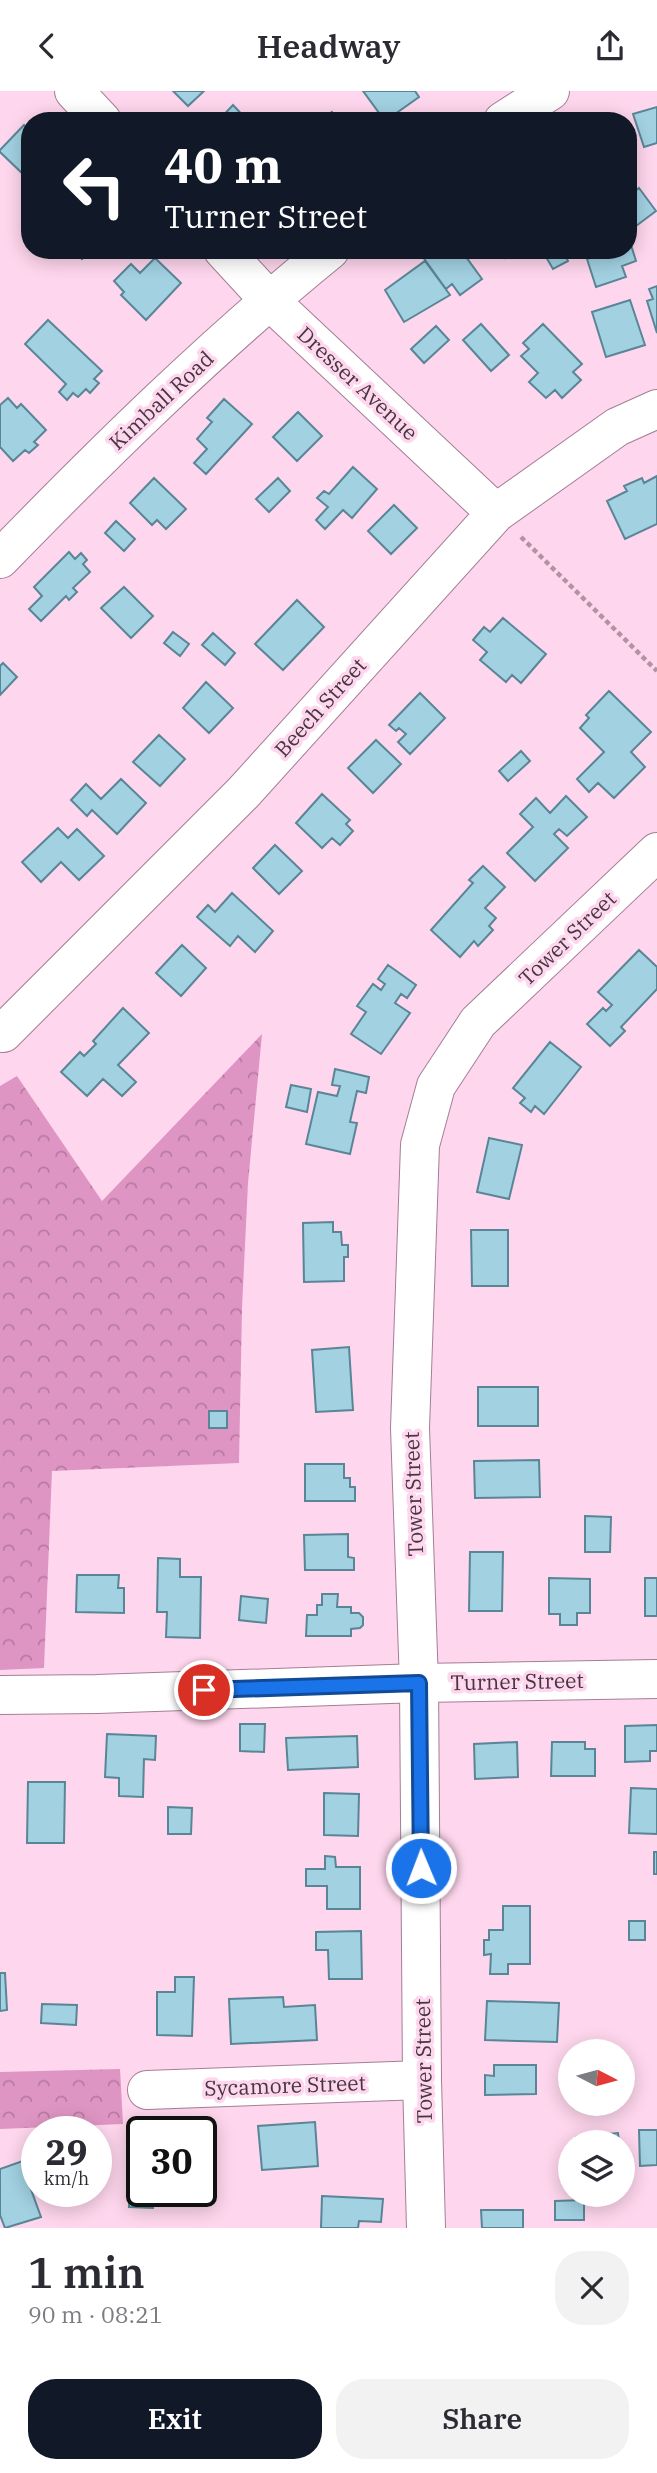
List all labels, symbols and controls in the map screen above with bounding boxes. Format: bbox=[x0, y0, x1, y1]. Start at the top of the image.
text: Headway bbox=[257, 25, 400, 67]
icon: back bbox=[28, 27, 66, 65]
icon: share bbox=[591, 27, 629, 65]
text: 40 m bbox=[164, 133, 282, 196]
icon: left bbox=[49, 140, 140, 231]
text: Turner Street bbox=[164, 195, 367, 237]
street label: Dresser Avenue bbox=[292, 320, 424, 446]
street label: Kimball Road bbox=[103, 344, 219, 456]
street label: Beech Street bbox=[268, 651, 372, 763]
street label: Tower Street bbox=[512, 884, 622, 992]
street label: Tower Street bbox=[397, 1431, 429, 1557]
pin bbox=[174, 1660, 234, 1720]
street label: Turner Street bbox=[450, 1666, 584, 1696]
icon: arrive bbox=[185, 1671, 223, 1709]
position arrow bbox=[384, 1831, 458, 1905]
street label: Tower Street bbox=[408, 1998, 438, 2124]
north arrow bbox=[558, 2039, 635, 2116]
map controls bbox=[558, 2039, 635, 2207]
street label: Sycamore Street bbox=[204, 2068, 366, 2102]
speed limit sign: 30 bbox=[126, 2116, 217, 2207]
text: 29 bbox=[45, 2129, 88, 2175]
button: layers bbox=[558, 2130, 635, 2207]
text: km/h bbox=[44, 2167, 89, 2190]
text: 1 min bbox=[28, 2245, 145, 2300]
button: close bbox=[555, 2251, 629, 2325]
text: 90 m · 08:21 bbox=[28, 2299, 163, 2329]
button: Exit bbox=[28, 2379, 322, 2459]
button: Share bbox=[336, 2379, 629, 2459]

